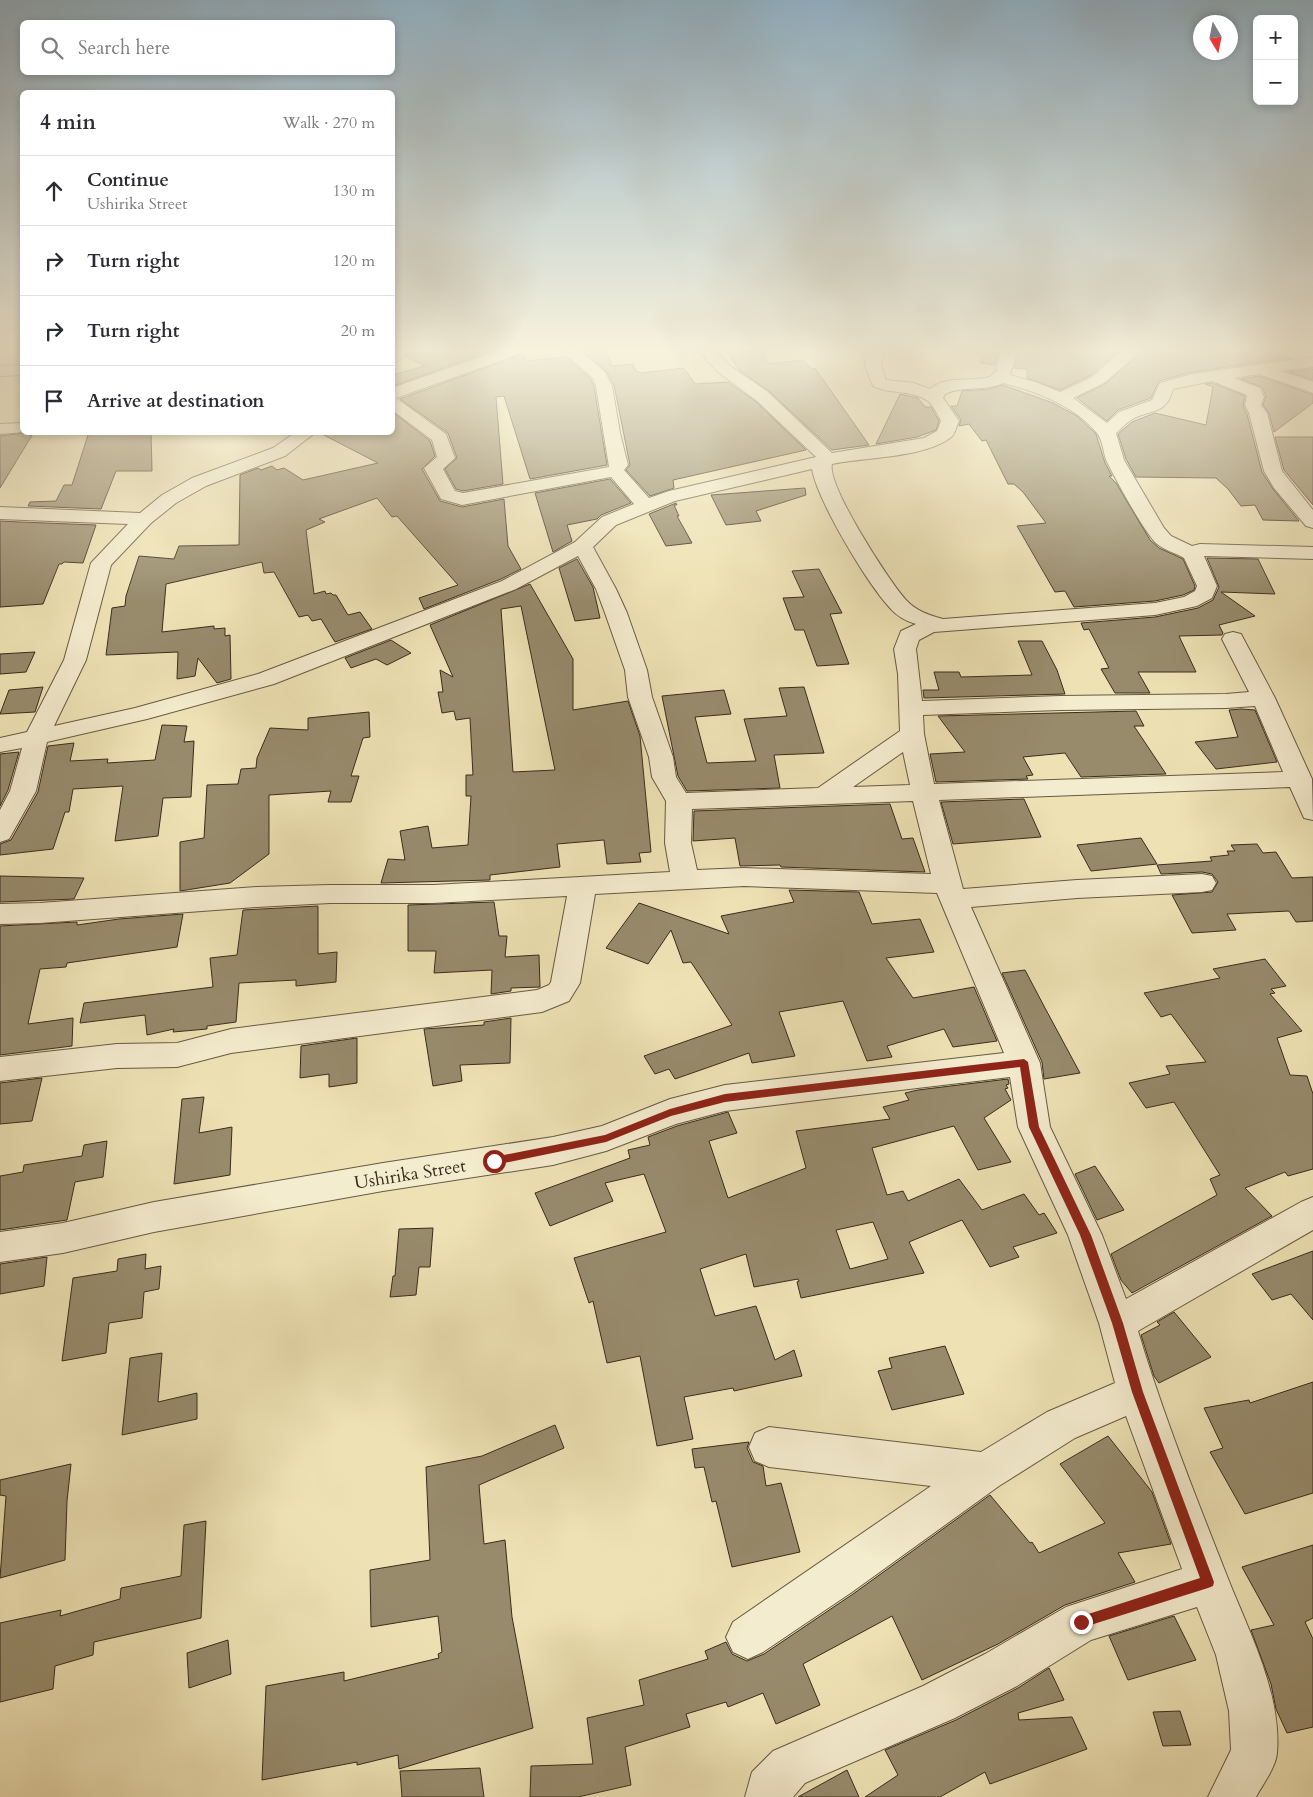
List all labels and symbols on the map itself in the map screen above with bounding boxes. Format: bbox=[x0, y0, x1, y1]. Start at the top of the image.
north arrow bbox=[1193, 15, 1238, 60]
route start bbox=[483, 1150, 506, 1173]
street label: Ushirika Street bbox=[352, 1153, 468, 1196]
route end bbox=[1070, 1611, 1093, 1634]

